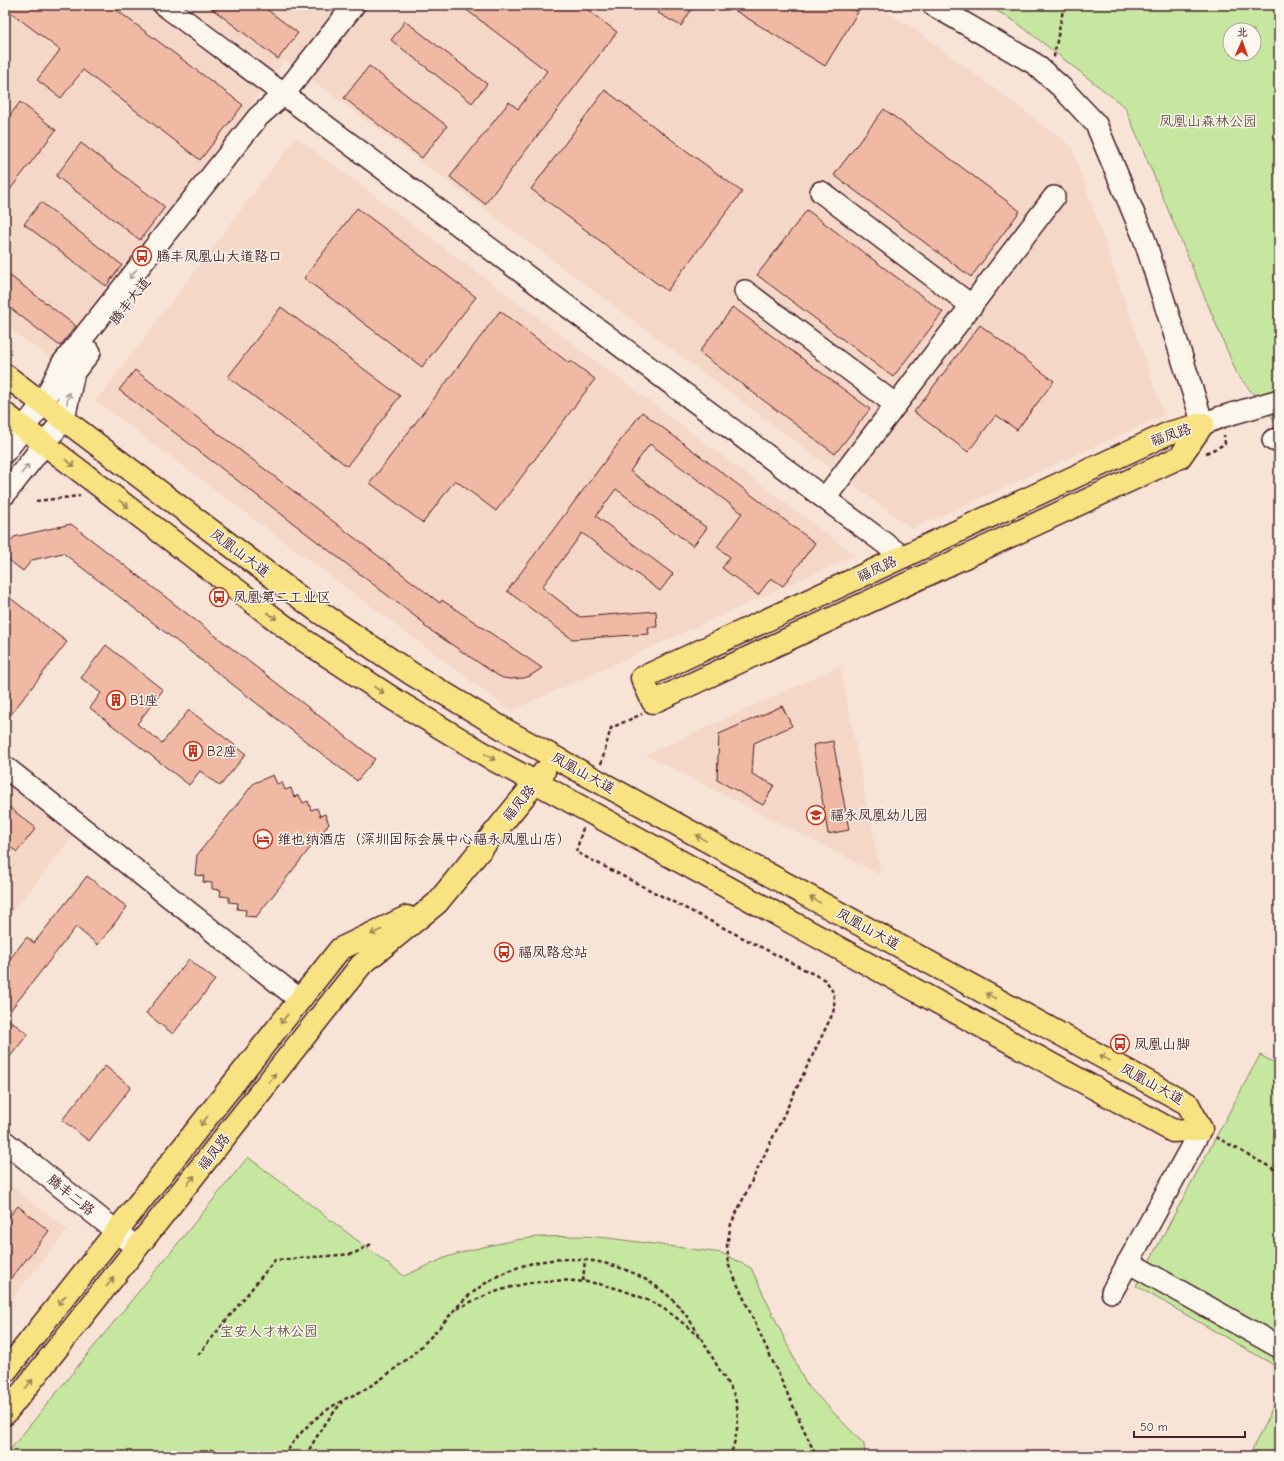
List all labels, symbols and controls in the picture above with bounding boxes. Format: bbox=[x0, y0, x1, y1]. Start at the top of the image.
north arrow bbox=[1222, 22, 1262, 62]
text: 北 bbox=[1237, 26, 1248, 39]
park label: 凤凰山森林公园 bbox=[1159, 113, 1257, 130]
bus stop icon: 腾丰凤凰山大道路口 bbox=[131, 245, 153, 267]
place label: 腾丰凤凰山大道路口 bbox=[156, 248, 282, 265]
one-way arrow bbox=[129, 269, 138, 280]
street label: 腾丰大道 bbox=[106, 274, 154, 328]
one-way arrow bbox=[65, 392, 73, 405]
street label: 福凤路 bbox=[1148, 420, 1194, 450]
one-way arrow bbox=[64, 458, 75, 467]
one-way arrow bbox=[21, 464, 29, 475]
one-way arrow bbox=[118, 499, 129, 508]
street label: 凤凰山大道 bbox=[207, 525, 273, 581]
street label: 福凤路 bbox=[854, 552, 900, 586]
bus stop icon: 凤凰第二工业区 bbox=[208, 586, 230, 608]
place label: 凤凰第二工业区 bbox=[233, 589, 331, 606]
one-way arrow bbox=[266, 612, 277, 620]
one-way arrow bbox=[373, 686, 384, 694]
building icon: B1座 bbox=[105, 689, 127, 711]
place label: B1座 bbox=[130, 692, 158, 709]
building icon: B2座 bbox=[182, 740, 204, 762]
place label: B2座 bbox=[207, 743, 237, 760]
street label: 凤凰山大道 bbox=[548, 749, 618, 797]
one-way arrow bbox=[484, 754, 496, 762]
street label: 福凤路 bbox=[499, 781, 539, 825]
school or university icon: 福永凤凰幼儿园 bbox=[805, 804, 827, 826]
place label: 福永凤凰幼儿园 bbox=[830, 807, 928, 824]
hotel icon: 维也纳酒店（深圳国际会展中心福永凤凰山店） bbox=[252, 828, 274, 850]
place label: 维也纳酒店（深圳国际会展中心福永凤凰山店） bbox=[277, 831, 571, 848]
one-way arrow bbox=[695, 833, 707, 841]
one-way arrow bbox=[809, 896, 821, 903]
street label: 凤凰山大道 bbox=[833, 905, 903, 953]
one-way arrow bbox=[371, 929, 383, 936]
bus stop icon: 福凤路总站 bbox=[493, 941, 515, 963]
place label: 福凤路总站 bbox=[518, 944, 588, 961]
one-way arrow bbox=[985, 991, 997, 999]
one-way arrow bbox=[280, 1014, 289, 1025]
bus stop icon: 凤凰山脚 bbox=[1109, 1033, 1131, 1055]
place label: 凤凰山脚 bbox=[1134, 1036, 1190, 1053]
one-way arrow bbox=[1099, 1054, 1111, 1061]
street label: 凤凰山大道 bbox=[1117, 1060, 1187, 1108]
one-way arrow bbox=[267, 1073, 276, 1084]
one-way arrow bbox=[199, 1116, 208, 1127]
street label: 福凤路 bbox=[194, 1130, 234, 1174]
street label: 腾丰二路 bbox=[44, 1171, 98, 1219]
one-way arrow bbox=[186, 1175, 195, 1186]
one-way arrow bbox=[106, 1277, 114, 1288]
one-way arrow bbox=[58, 1294, 66, 1305]
park label: 宝安人才林公园 bbox=[220, 1323, 318, 1340]
one-way arrow bbox=[25, 1378, 34, 1389]
scale bar bbox=[1134, 1413, 1245, 1439]
text: 50 m bbox=[1140, 1420, 1168, 1434]

